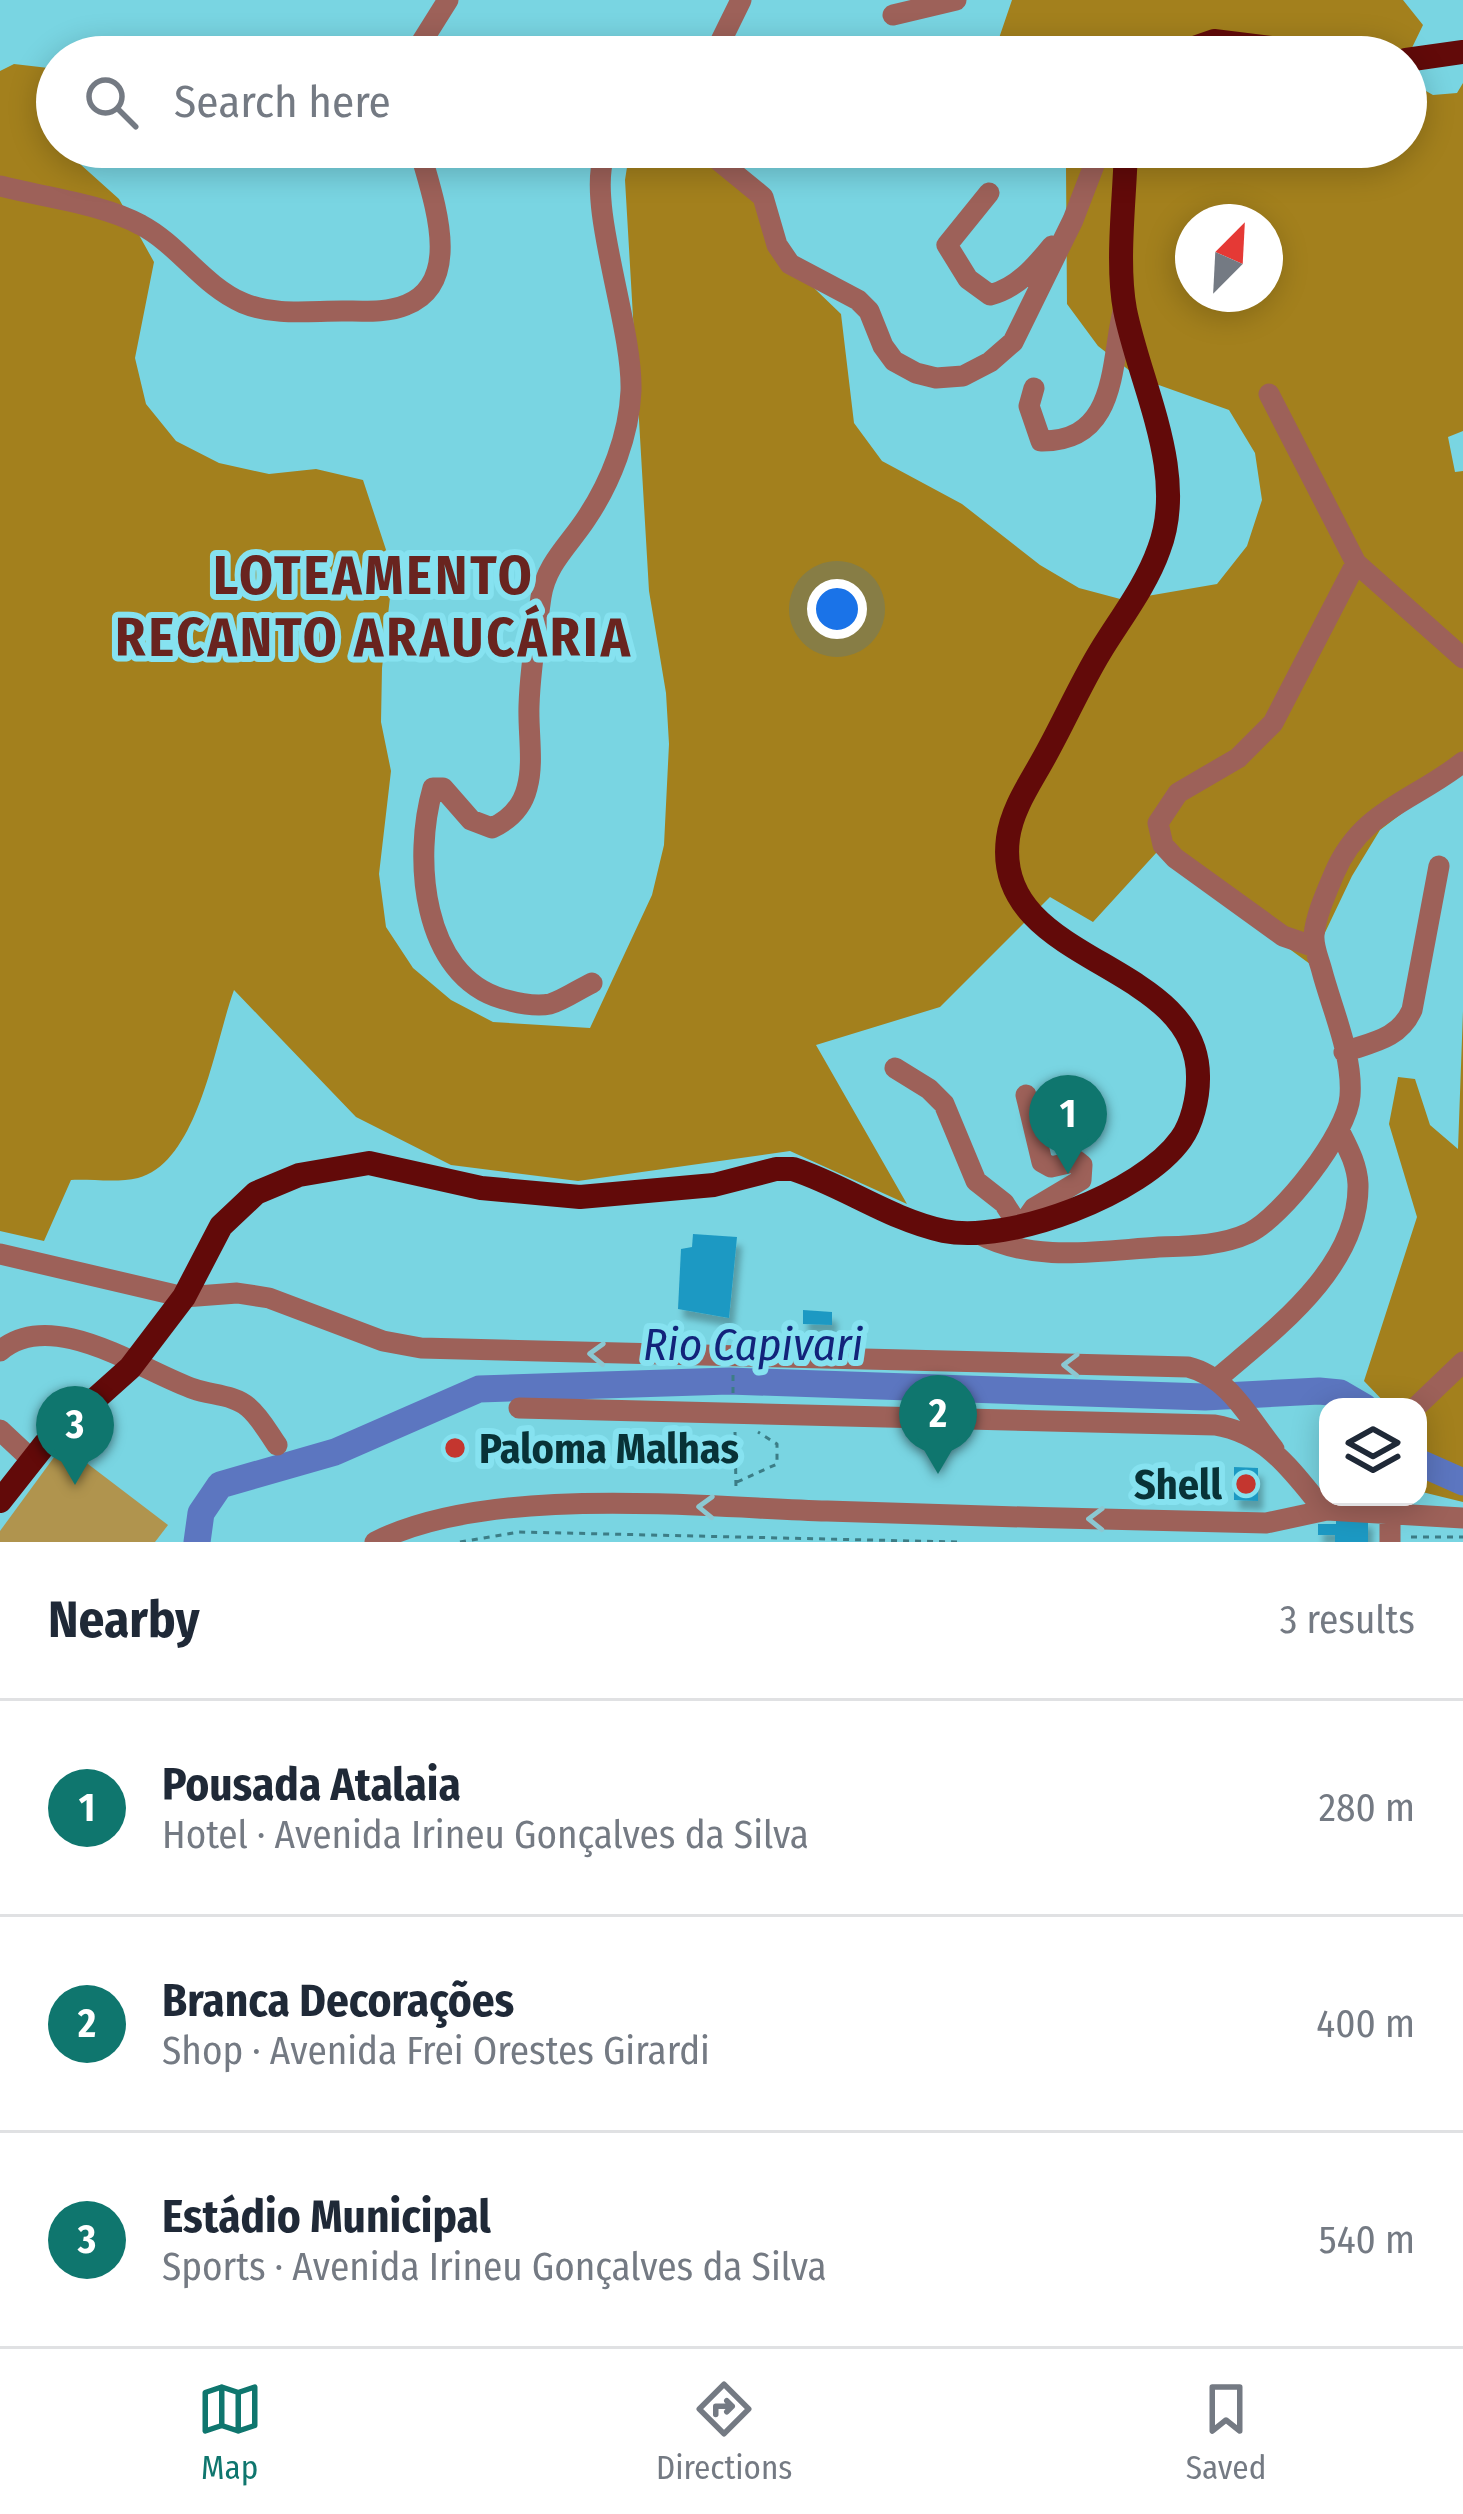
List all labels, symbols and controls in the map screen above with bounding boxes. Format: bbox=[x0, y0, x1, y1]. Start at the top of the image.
search box bbox=[36, 36, 1427, 168]
icon: search bbox=[78, 69, 144, 135]
text: Search here bbox=[174, 75, 391, 129]
north arrow bbox=[1175, 204, 1283, 312]
district label: LOTEAMENTO RECANTO ARAUCÁRIA bbox=[115, 544, 633, 670]
your location bbox=[807, 579, 867, 639]
pin: 1 bbox=[1029, 1075, 1107, 1174]
water label: Rio Capivari bbox=[643, 1318, 864, 1372]
one-way arrow bbox=[587, 1341, 606, 1367]
one-way arrow bbox=[1061, 1352, 1080, 1378]
pin: 2 bbox=[899, 1375, 977, 1474]
pin: 3 bbox=[36, 1386, 114, 1485]
map controls bbox=[1319, 1398, 1427, 1506]
button: layers bbox=[1319, 1398, 1427, 1506]
place label: Paloma Malhas bbox=[479, 1424, 739, 1474]
marker: Paloma Malhas bbox=[442, 1435, 468, 1461]
place label: Shell bbox=[1134, 1460, 1223, 1510]
marker: Shell bbox=[1233, 1471, 1259, 1497]
one-way arrow bbox=[696, 1495, 715, 1521]
one-way arrow bbox=[1086, 1507, 1105, 1533]
text: Nearby bbox=[48, 1589, 200, 1651]
text: 3 results bbox=[1280, 1597, 1415, 1643]
text: Pousada Atalaia bbox=[162, 1758, 461, 1812]
text: 1 bbox=[79, 1785, 95, 1831]
text: 280 m bbox=[1319, 1785, 1415, 1831]
text: Hotel · Avenida Irineu Gonçalves da Silva bbox=[162, 1812, 809, 1858]
text: Branca Decorações bbox=[162, 1974, 514, 2028]
text: 2 bbox=[78, 2001, 96, 2047]
text: 400 m bbox=[1316, 2001, 1415, 2047]
text: Shop · Avenida Frei Orestes Girardi bbox=[162, 2028, 710, 2074]
text: Estádio Municipal bbox=[162, 2190, 491, 2244]
text: 3 bbox=[78, 2217, 96, 2263]
text: 540 m bbox=[1319, 2217, 1415, 2263]
text: Sports · Avenida Irineu Gonçalves da Silva bbox=[162, 2244, 827, 2290]
tab: Map bbox=[197, 2376, 263, 2488]
tab: Directions bbox=[656, 2376, 792, 2488]
tab: Saved bbox=[1186, 2376, 1266, 2488]

